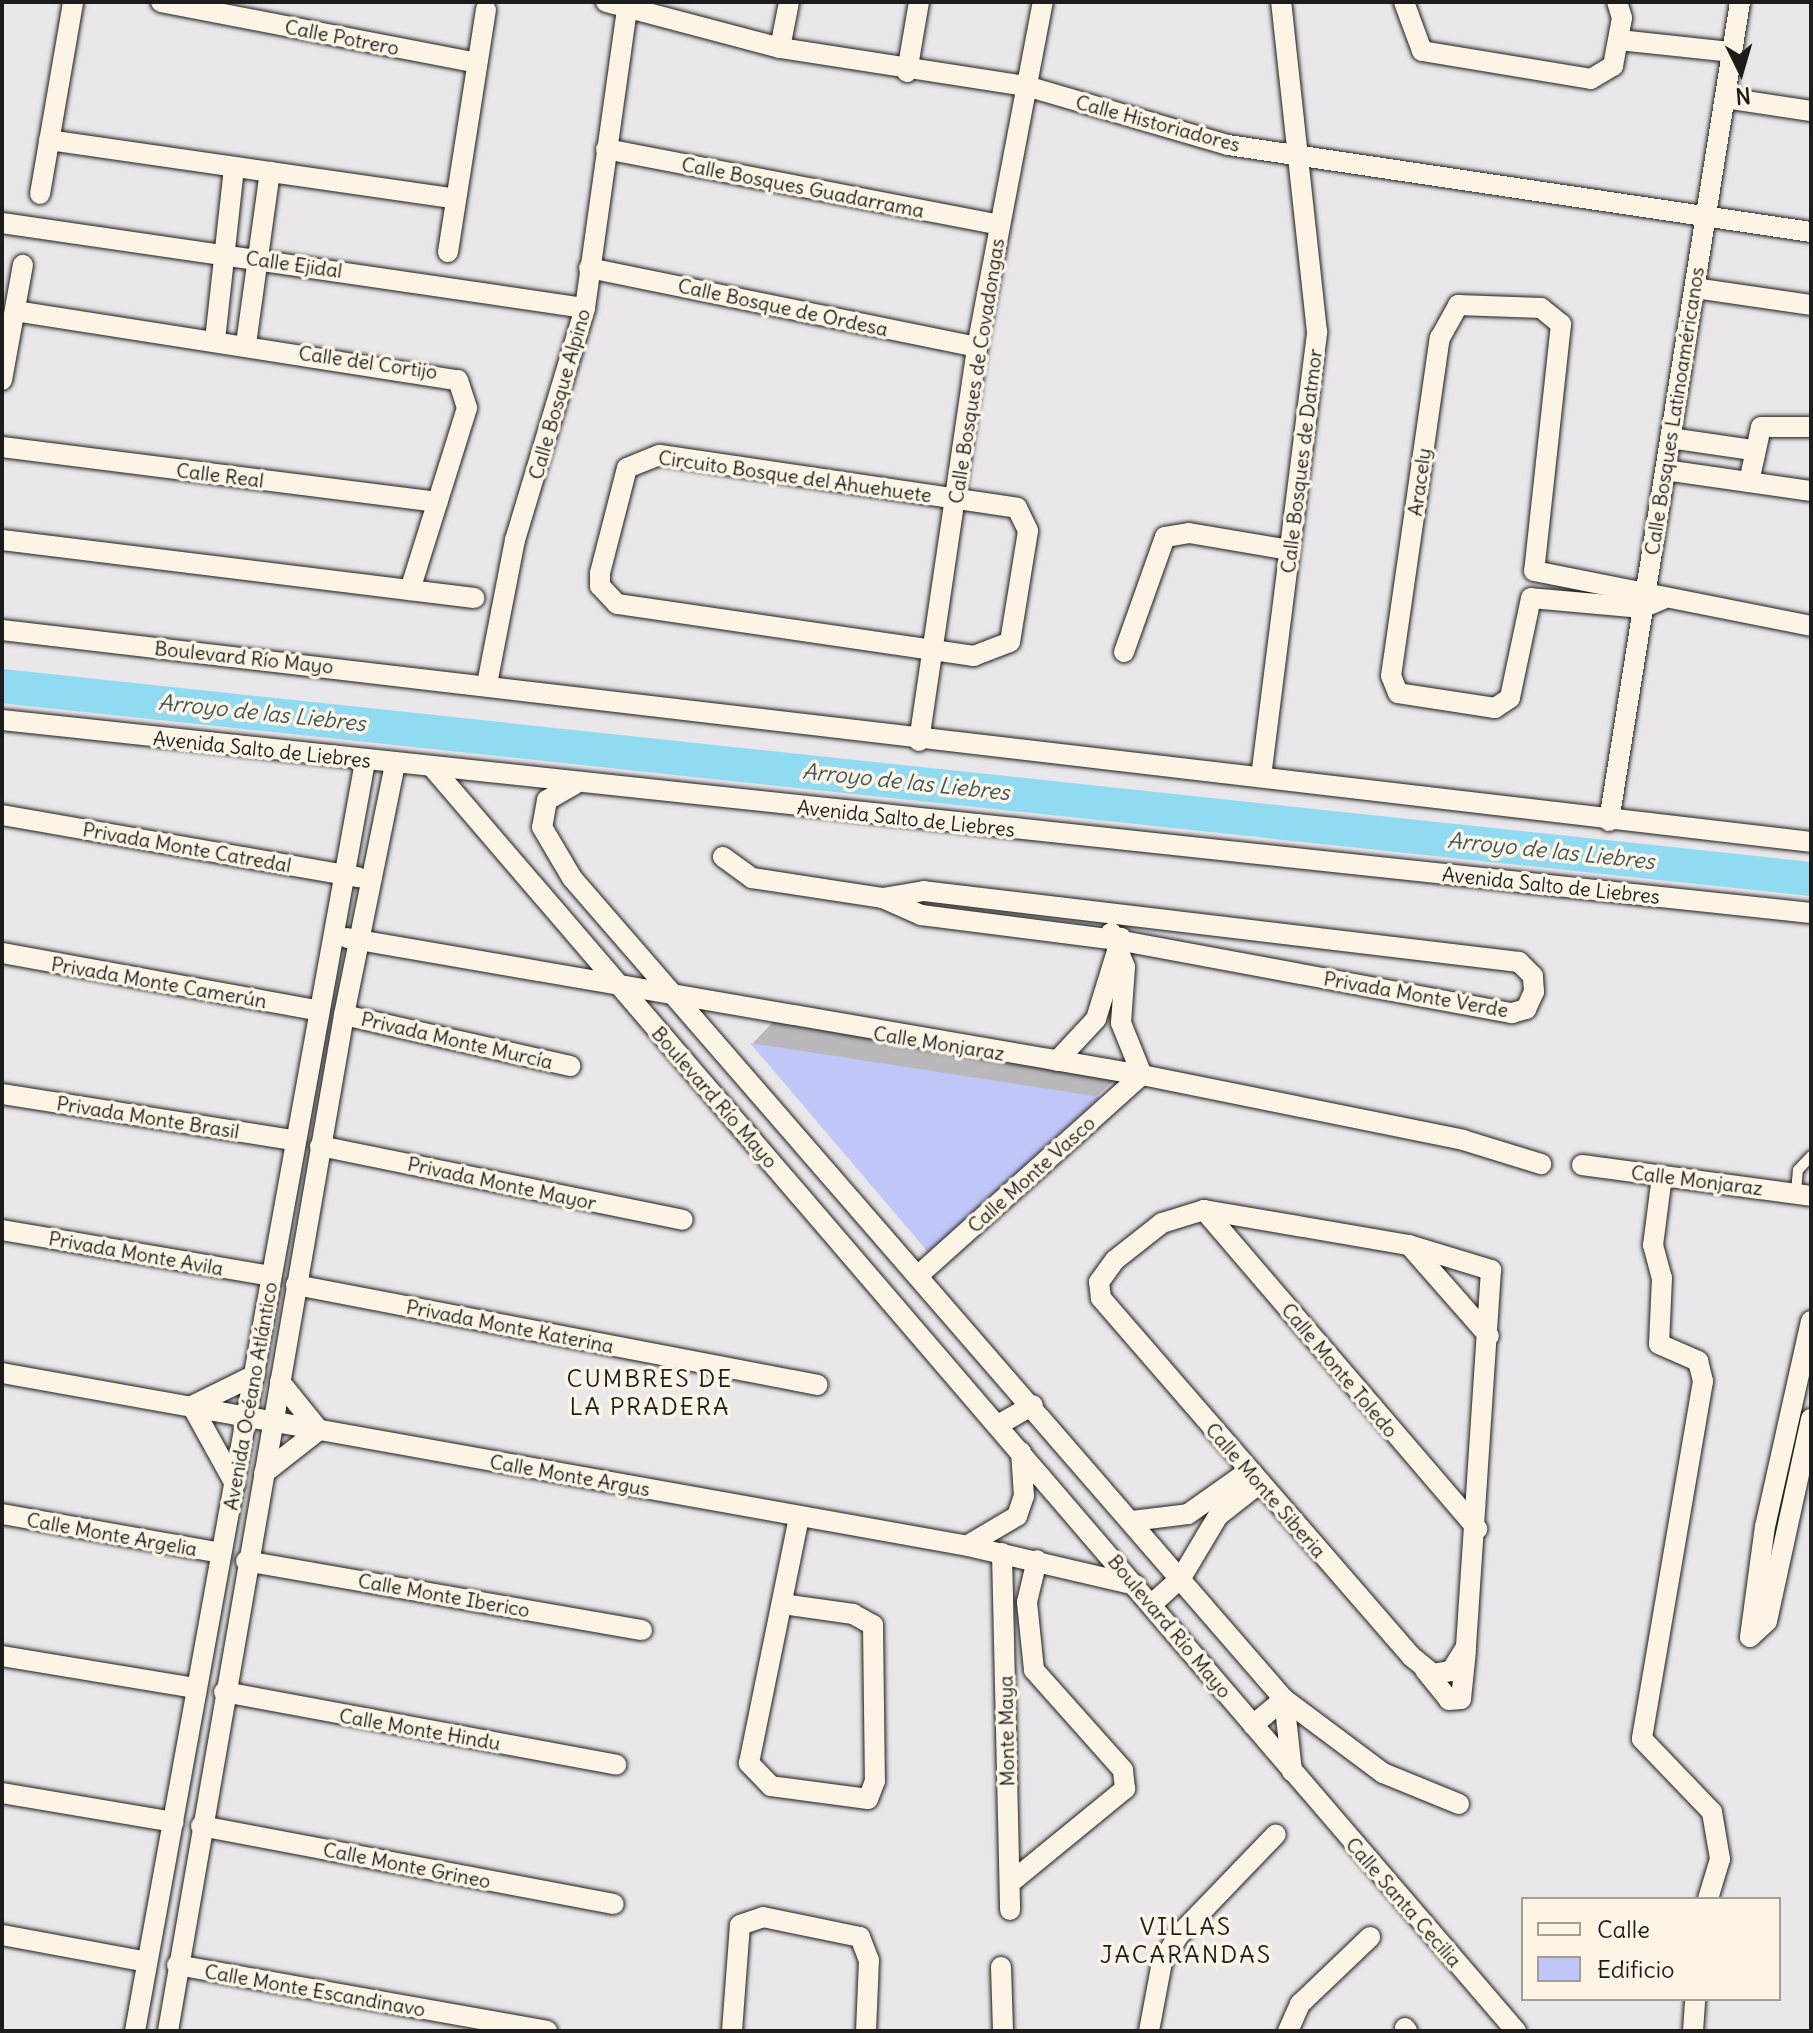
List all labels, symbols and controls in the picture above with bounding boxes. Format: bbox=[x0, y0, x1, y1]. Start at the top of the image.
street label: Calle Potrero bbox=[283, 14, 401, 60]
north arrow bbox=[1701, 32, 1781, 112]
text: N bbox=[1734, 81, 1752, 111]
street label: Calle Historiadores bbox=[1073, 90, 1243, 156]
street label: Calle Bosques Guadarrama bbox=[680, 152, 926, 222]
street label: Calle Bosques de Covadongas bbox=[943, 237, 1009, 505]
street label: Calle Ejidal bbox=[244, 245, 344, 283]
street label: Calle Bosques Latinoaméricanos bbox=[1639, 265, 1709, 557]
street label: Calle Bosque de Ordesa bbox=[676, 273, 890, 341]
street label: Calle Bosque Alpino bbox=[523, 306, 595, 482]
street label: Calle del Cortijo bbox=[297, 340, 439, 384]
street label: Calle Bosques de Datmor bbox=[1275, 347, 1327, 575]
street label: Circuito Bosque del Ahuehuete bbox=[657, 445, 933, 507]
street label: Aracely bbox=[1402, 446, 1436, 518]
street label: Calle Real bbox=[175, 458, 265, 492]
street label: Boulevard Río Mayo bbox=[153, 636, 335, 678]
water label: Arroyo de las Liebres bbox=[157, 689, 367, 737]
street label: Avenida Salto de Liebres bbox=[152, 726, 372, 772]
water label: Arroyo de las Liebres bbox=[801, 758, 1011, 806]
street label: Avenida Salto de Liebres bbox=[796, 795, 1016, 841]
street label: Privada Monte Catredal bbox=[81, 817, 293, 877]
water label: Arroyo de las Liebres bbox=[1446, 827, 1656, 875]
street label: Avenida Salto de Liebres bbox=[1441, 862, 1661, 908]
street label: Privada Monte Camerún bbox=[49, 951, 269, 1013]
street label: Privada Monte Verde bbox=[1322, 966, 1510, 1022]
street label: Privada Monte Murcía bbox=[359, 1006, 555, 1074]
street label: Boulevard Río Mayo bbox=[647, 1021, 783, 1173]
street label: Calle Monjaraz bbox=[872, 1021, 1006, 1065]
street label: Privada Monte Brasil bbox=[55, 1091, 241, 1143]
street label: Calle Monte Vasco bbox=[962, 1111, 1100, 1237]
street label: Privada Monte Mayor bbox=[405, 1151, 599, 1215]
street label: Calle Monjaraz bbox=[1630, 1160, 1764, 1200]
street label: Privada Monte Avila bbox=[47, 1226, 225, 1280]
street label: Avenida Océano Atlántico bbox=[218, 1280, 282, 1512]
street label: Privada Monte Katerina bbox=[404, 1294, 616, 1358]
street label: Calle Monte Toledo bbox=[1277, 1298, 1403, 1442]
district label: CUMBRES DE LA PRADERA bbox=[567, 1365, 733, 1421]
street label: Calle Monte Siberia bbox=[1201, 1418, 1331, 1562]
street label: Calle Monte Argus bbox=[488, 1449, 652, 1501]
street label: Calle Monte Argelia bbox=[25, 1507, 199, 1561]
street label: Boulevard Río Mayo bbox=[1103, 1549, 1237, 1703]
street label: Calle Monte Iberico bbox=[356, 1568, 532, 1622]
street label: Monte Maya bbox=[993, 1675, 1019, 1787]
street label: Calle Monte Hindu bbox=[337, 1703, 503, 1755]
street label: Calle Santa Cecilia bbox=[1341, 1832, 1467, 1972]
street label: Calle Monte Grineo bbox=[321, 1837, 493, 1893]
legend bbox=[1521, 1897, 1781, 2001]
district label: VILLAS JACARANDAS bbox=[1100, 1913, 1272, 1969]
text: Calle bbox=[1597, 1914, 1650, 1944]
text: Edificio bbox=[1597, 1954, 1675, 1984]
street label: Calle Monte Escandinavo bbox=[203, 1959, 427, 2021]

